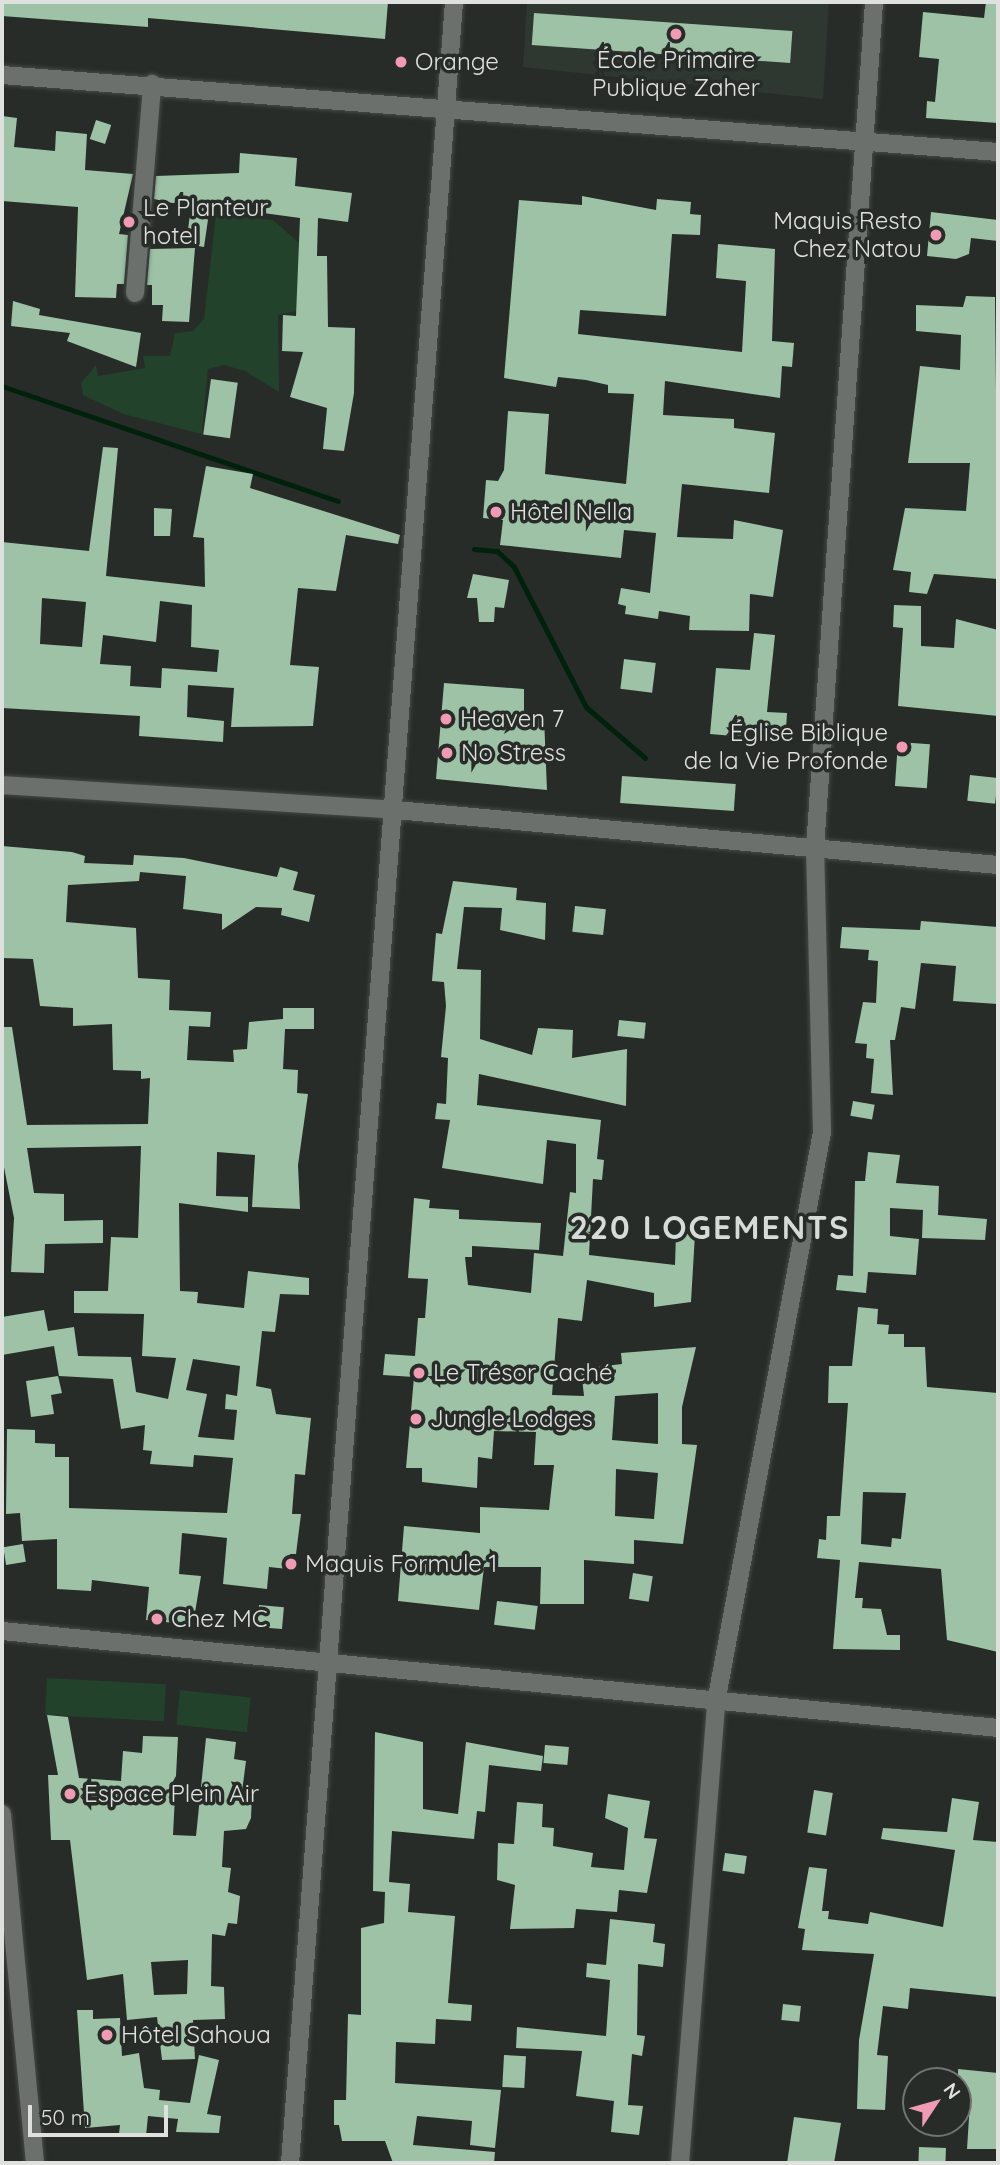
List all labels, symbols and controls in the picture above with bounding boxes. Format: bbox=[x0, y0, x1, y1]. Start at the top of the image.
marker: École Primaire Publique Zaher bbox=[668, 26, 684, 42]
place label: École Primaire Publique Zaher bbox=[592, 46, 760, 102]
place label: Orange bbox=[415, 48, 499, 76]
marker: Orange bbox=[393, 54, 409, 70]
place label: Le Planteur hotel bbox=[143, 194, 269, 250]
place label: Maquis Resto Chez Natou bbox=[773, 207, 922, 263]
marker: Le Planteur hotel bbox=[121, 214, 137, 230]
marker: Maquis Resto Chez Natou bbox=[928, 227, 944, 243]
place label: Hôtel Nella bbox=[510, 498, 632, 526]
marker: Hôtel Nella bbox=[488, 504, 504, 520]
place label: Heaven 7 bbox=[460, 705, 564, 733]
marker: Heaven 7 bbox=[438, 711, 454, 727]
place label: Église Biblique de la Vie Profonde bbox=[684, 719, 888, 775]
place label: No Stress bbox=[461, 739, 566, 767]
marker: Église Biblique de la Vie Profonde bbox=[894, 739, 910, 755]
marker: No Stress bbox=[439, 745, 455, 761]
district label: 220 LOGEMENTS bbox=[571, 1208, 849, 1246]
place label: Le Trésor Caché bbox=[433, 1359, 613, 1387]
marker: Le Trésor Caché bbox=[411, 1365, 427, 1381]
place label: Jungle Lodges bbox=[430, 1405, 593, 1433]
marker: Jungle Lodges bbox=[408, 1411, 424, 1427]
place label: Maquis Formule 1 bbox=[305, 1550, 497, 1578]
marker: Maquis Formule 1 bbox=[283, 1556, 299, 1572]
place label: Chez MC bbox=[171, 1605, 267, 1633]
marker: Chez MC bbox=[149, 1611, 165, 1627]
place label: Espace Plein Air bbox=[84, 1780, 259, 1808]
marker: Espace Plein Air bbox=[62, 1786, 78, 1802]
place label: Hôtel Sahoua bbox=[121, 2021, 271, 2049]
marker: Hôtel Sahoua bbox=[99, 2027, 115, 2043]
north arrow bbox=[902, 2067, 972, 2137]
text: N bbox=[939, 2078, 966, 2104]
scale bar bbox=[32, 2092, 172, 2136]
text: 50 m bbox=[41, 2104, 90, 2130]

